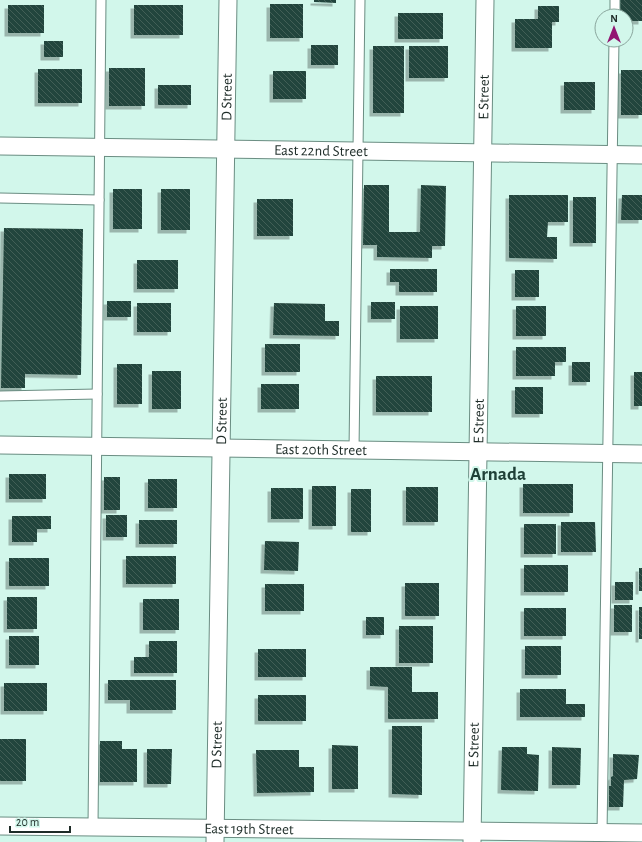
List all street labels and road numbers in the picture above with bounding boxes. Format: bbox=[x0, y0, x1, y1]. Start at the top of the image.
street label: D Street bbox=[219, 73, 235, 121]
street label: E Street bbox=[476, 74, 492, 120]
street label: East 22nd Street bbox=[274, 143, 368, 159]
street label: D Street bbox=[214, 397, 230, 445]
street label: E Street bbox=[471, 398, 487, 444]
street label: East 20th Street bbox=[275, 442, 367, 458]
street label: D Street bbox=[209, 721, 225, 769]
street label: E Street bbox=[466, 722, 482, 768]
street label: East 19th Street bbox=[204, 821, 294, 837]

